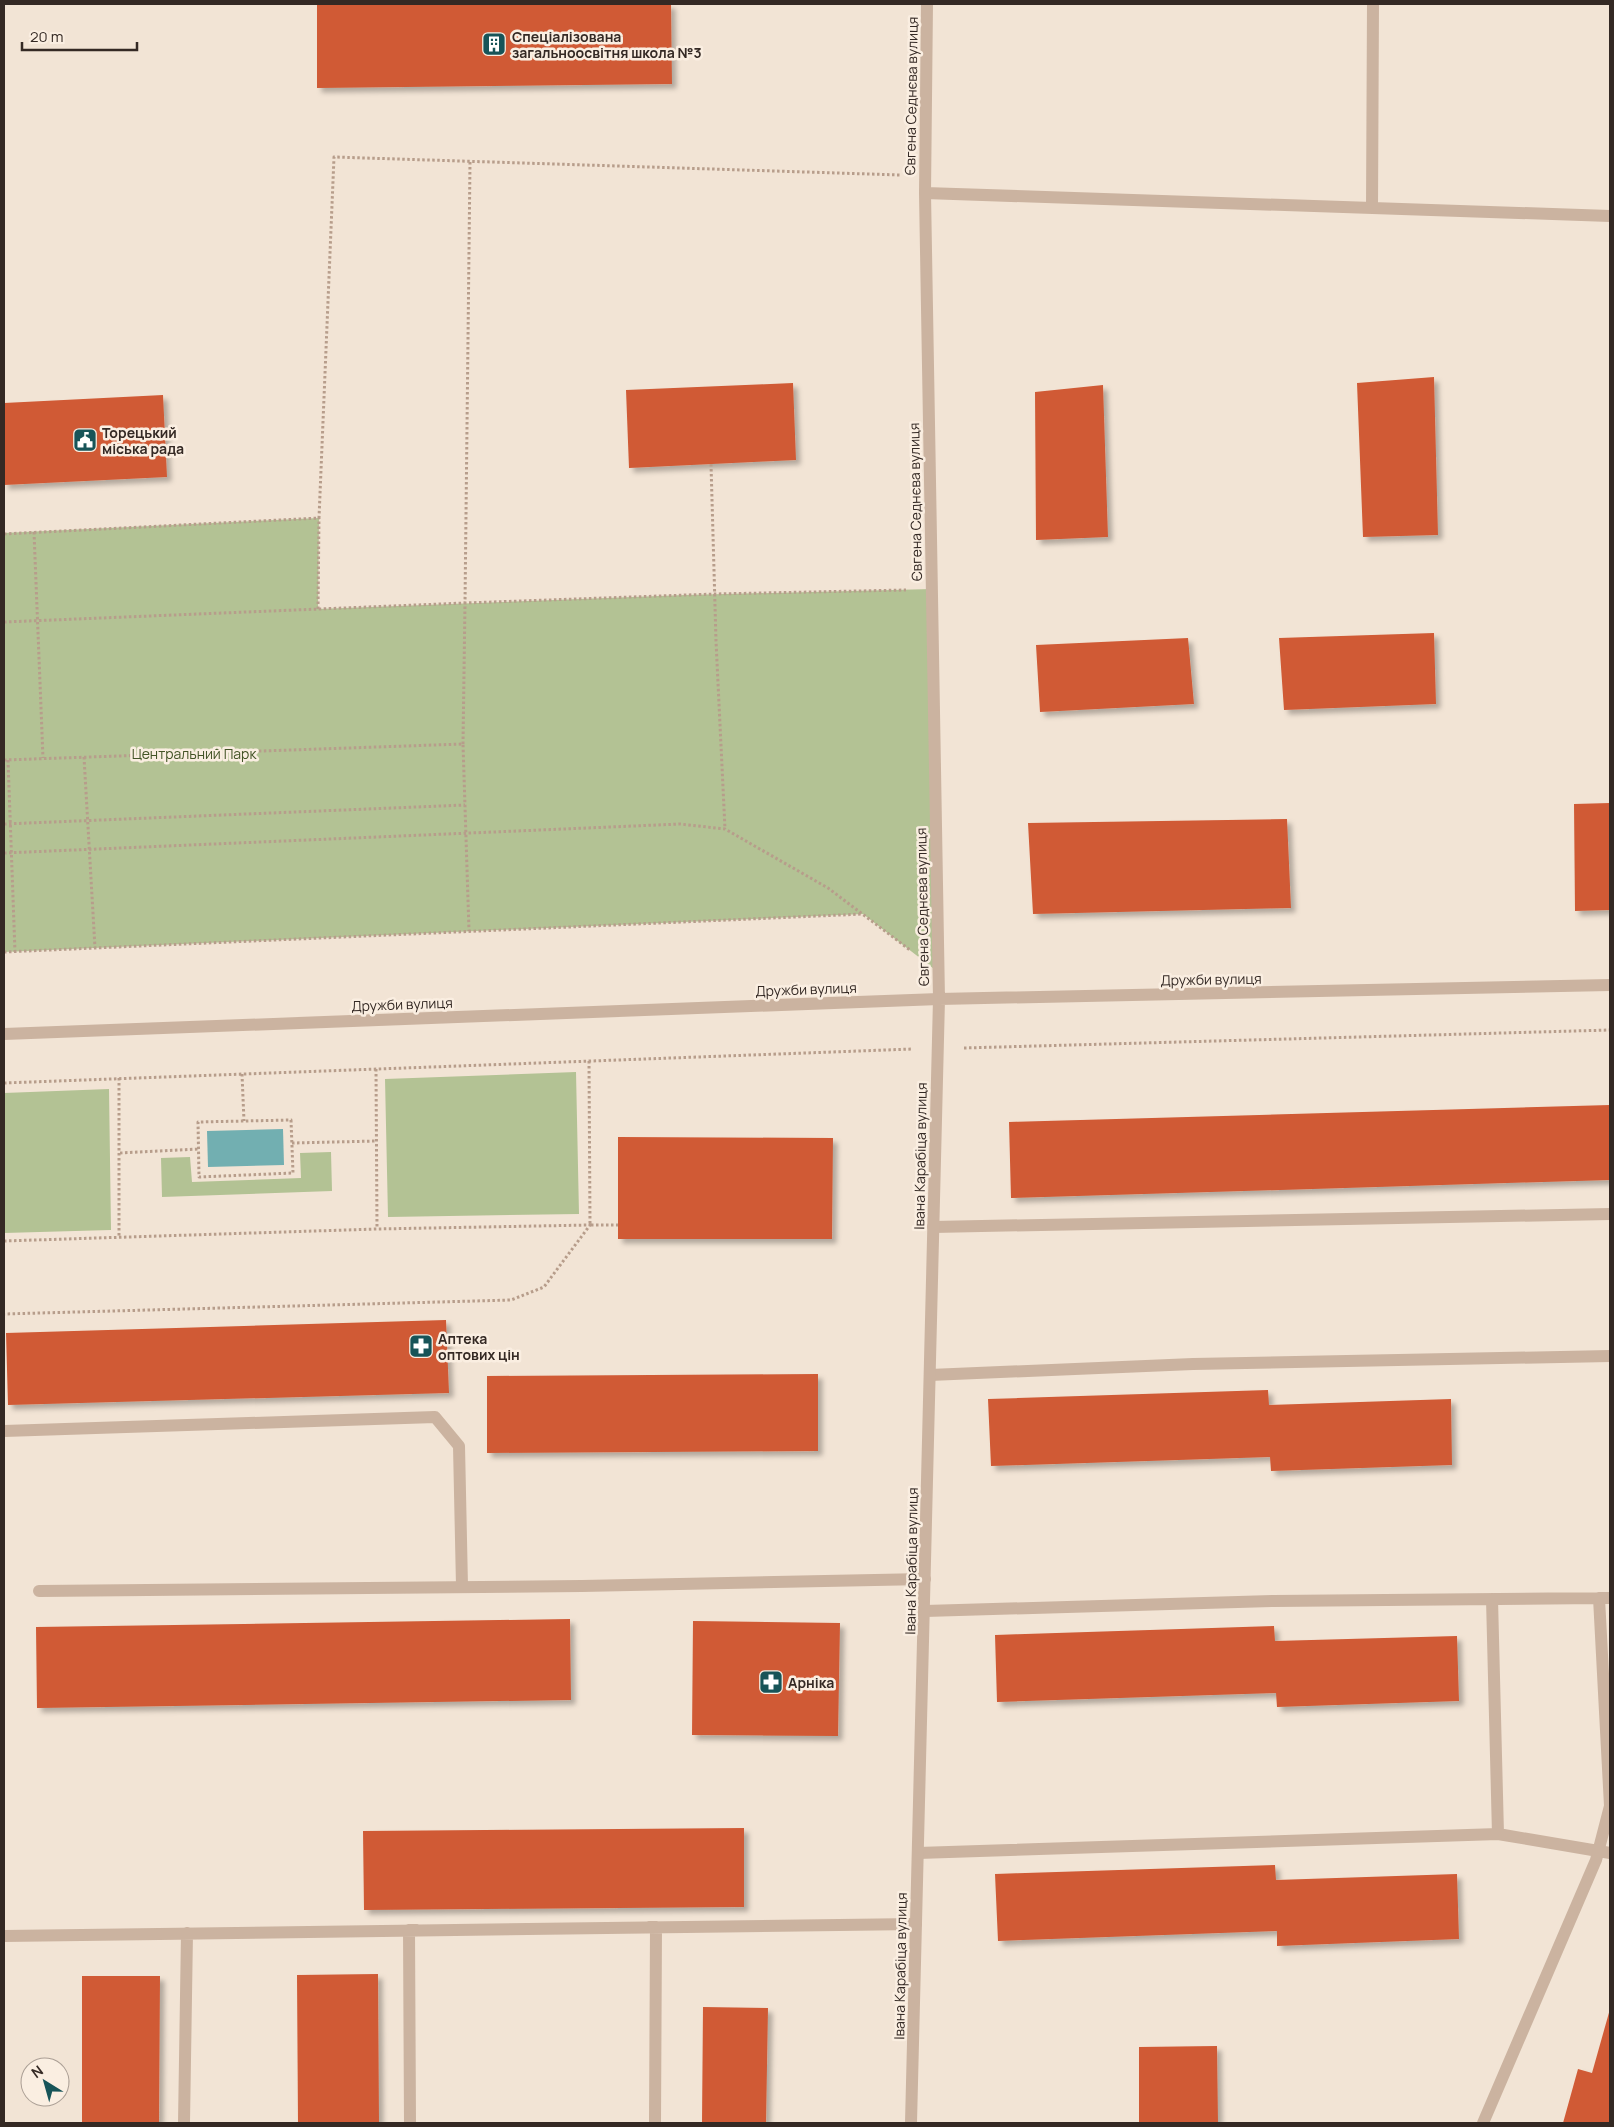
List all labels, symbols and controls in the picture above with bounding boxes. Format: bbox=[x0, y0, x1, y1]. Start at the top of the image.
street label: Євгена Седнєва вулиця bbox=[900, 16, 922, 176]
scale bar bbox=[22, 20, 138, 52]
text: 20 m bbox=[30, 26, 63, 47]
place label: Спеціалізована загальноосвітня школа №3 bbox=[512, 27, 702, 62]
building icon: Спеціалізована загальноосвітня школа №3 bbox=[481, 31, 507, 57]
street label: Євгена Седнєва вулиця bbox=[904, 422, 926, 582]
place label: Торецький міська рада bbox=[102, 423, 184, 458]
public building icon: Торецький міська рада bbox=[72, 427, 98, 453]
park label: Центральний Парк bbox=[132, 744, 257, 763]
street label: Євгена Седнєва вулиця bbox=[911, 827, 933, 987]
street label: Дружби вулиця bbox=[1160, 969, 1262, 989]
street label: Дружби вулиця bbox=[755, 978, 857, 1000]
street label: Дружби вулиця bbox=[351, 993, 453, 1015]
street label: Івана Карабіца вулиця bbox=[909, 1082, 931, 1230]
place label: Аптека оптових цін bbox=[438, 1329, 520, 1364]
pharmacy icon: Аптека оптових цін bbox=[408, 1333, 434, 1359]
street label: Івана Карабіца вулиця bbox=[900, 1487, 922, 1635]
pharmacy icon: Арніка bbox=[758, 1669, 784, 1695]
place label: Арніка bbox=[788, 1673, 834, 1692]
street label: Івана Карабіца вулиця bbox=[889, 1892, 911, 2040]
north arrow bbox=[20, 2057, 70, 2107]
text: N bbox=[27, 2061, 47, 2082]

